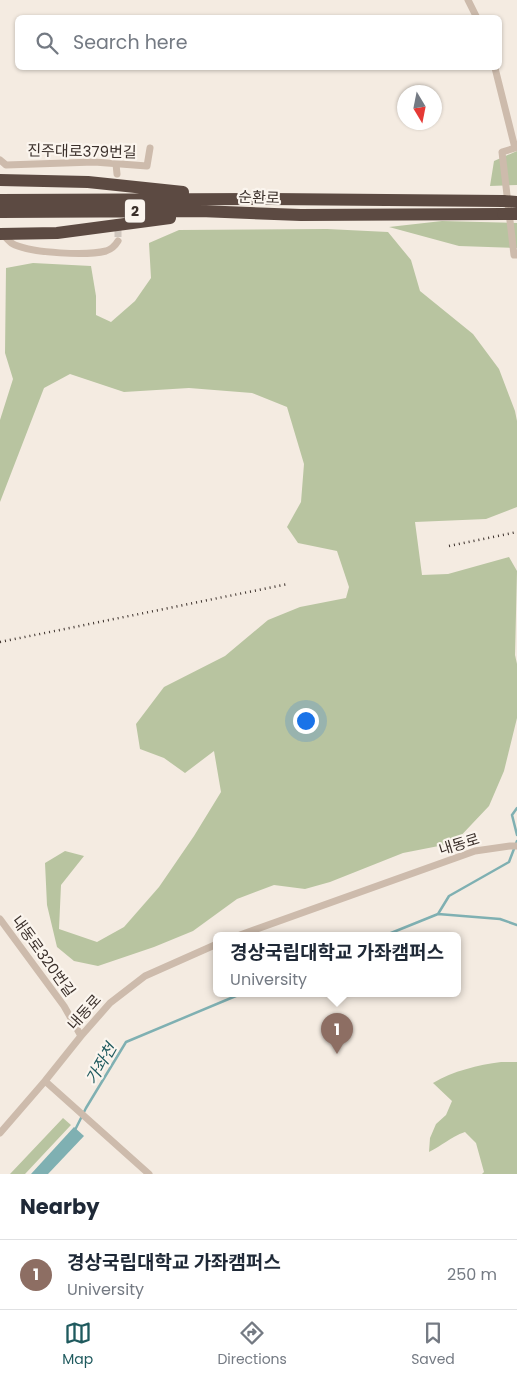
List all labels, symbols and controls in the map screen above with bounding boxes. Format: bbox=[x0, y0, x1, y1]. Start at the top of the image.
search box bbox=[15, 15, 502, 70]
icon: search bbox=[33, 29, 61, 57]
text: Search here bbox=[73, 29, 187, 56]
north arrow bbox=[397, 85, 442, 130]
street label: 진주대로379번길 bbox=[27, 140, 137, 162]
street label: 순환로 bbox=[238, 186, 280, 208]
road number: 2 bbox=[125, 200, 145, 222]
your location bbox=[293, 708, 319, 734]
street label: 내동로 bbox=[436, 828, 482, 860]
street label: 내동로320번길 bbox=[7, 911, 81, 1001]
popup bbox=[213, 932, 461, 997]
text: 경상국립대학교 가좌캠퍼스 bbox=[230, 939, 444, 966]
text: University bbox=[230, 968, 307, 991]
street label: 내동로 bbox=[62, 990, 106, 1034]
pin: 1 bbox=[321, 1013, 353, 1054]
water label: 가좌천 bbox=[80, 1037, 123, 1089]
text: Nearby bbox=[20, 1192, 100, 1221]
text: 경상국립대학교 가좌캠퍼스 bbox=[67, 1249, 281, 1276]
text: 1 bbox=[33, 1263, 39, 1286]
text: 250 m bbox=[447, 1263, 497, 1286]
text: University bbox=[67, 1278, 144, 1301]
tab: Map bbox=[62, 1319, 93, 1370]
tab: Directions bbox=[217, 1319, 287, 1370]
tab: Saved bbox=[411, 1319, 455, 1370]

